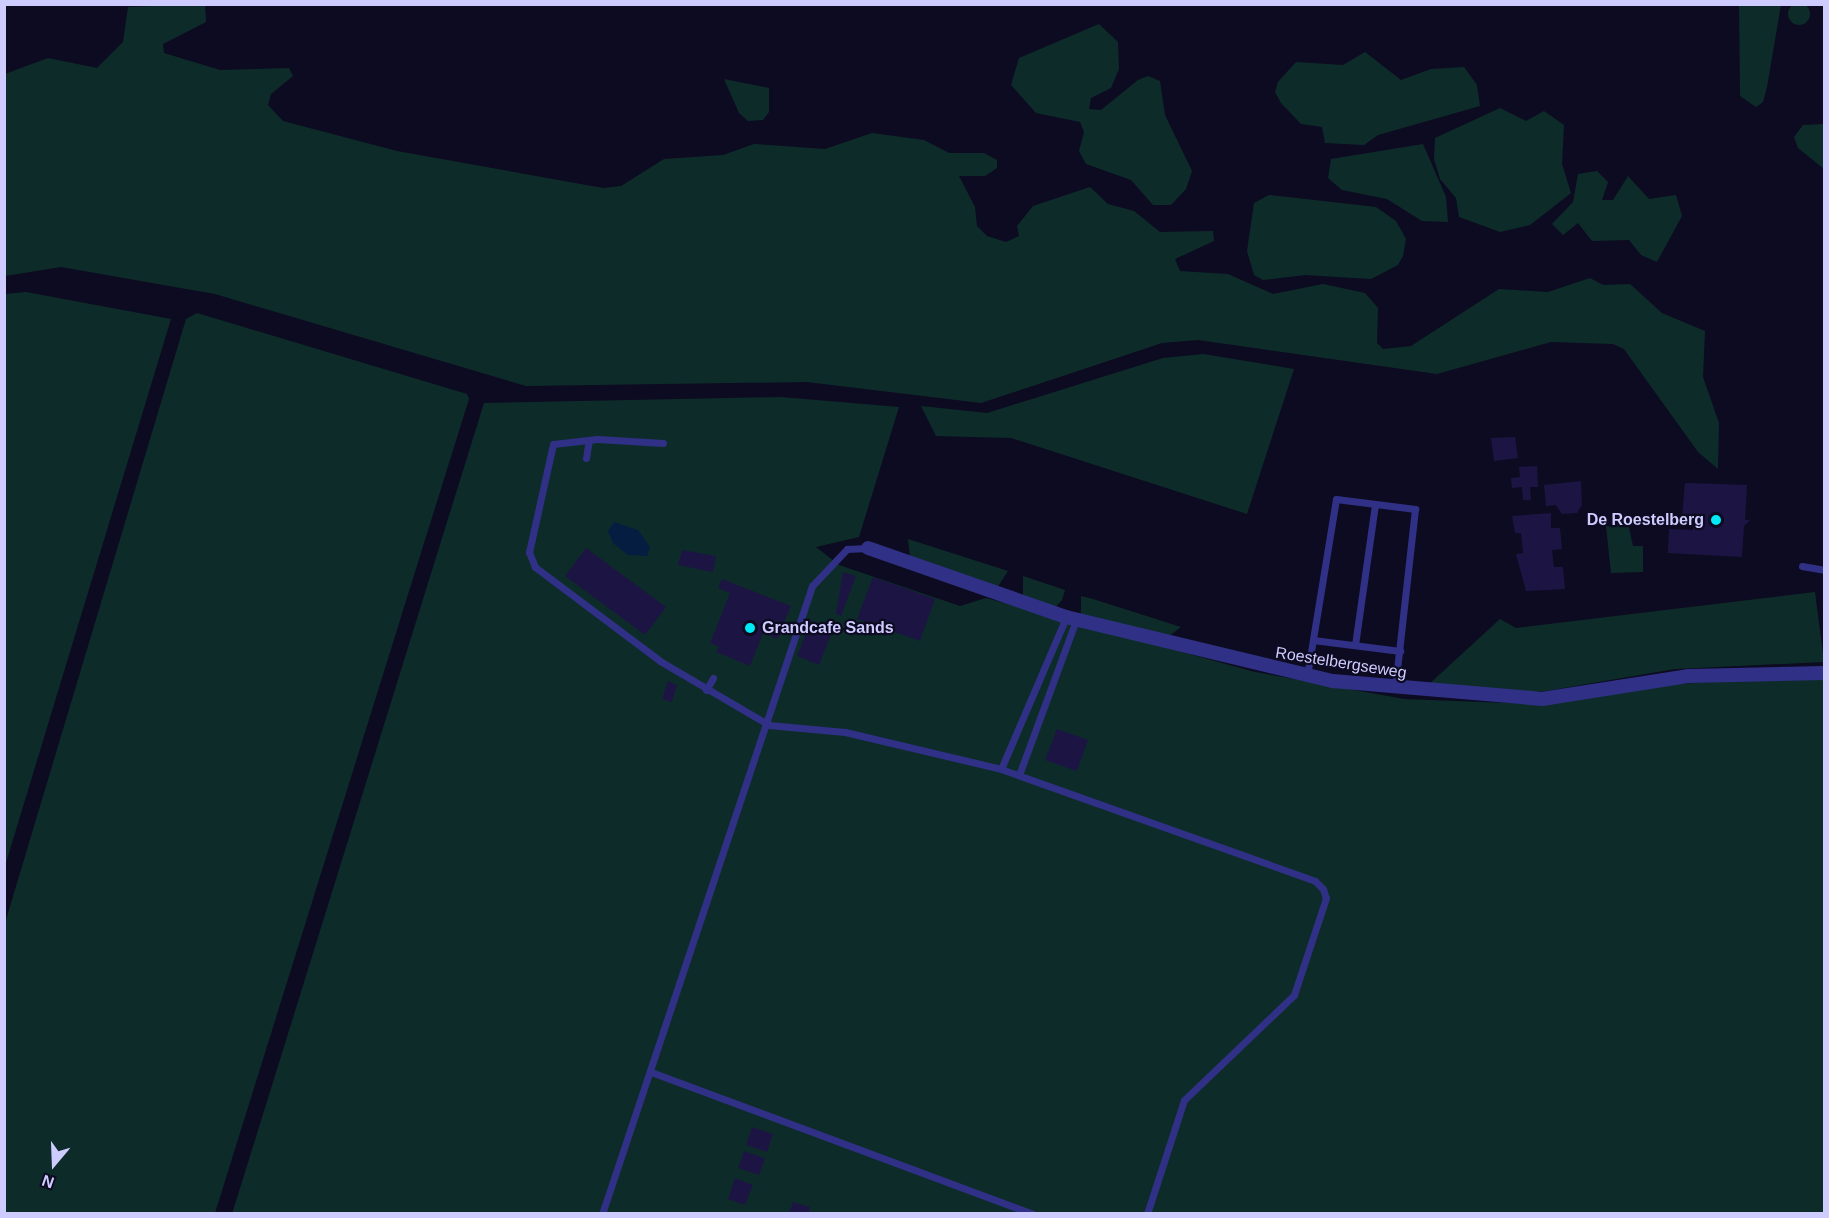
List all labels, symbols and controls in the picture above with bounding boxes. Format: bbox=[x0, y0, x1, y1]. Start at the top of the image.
place label: De Roestelberg bbox=[1587, 510, 1704, 530]
marker: De Roestelberg bbox=[1709, 513, 1723, 527]
place label: Grandcafe Sands bbox=[762, 618, 894, 638]
marker: Grandcafe Sands bbox=[743, 621, 757, 635]
street label: Roestelbergseweg bbox=[1274, 643, 1408, 683]
north arrow bbox=[24, 1134, 84, 1194]
text: N bbox=[40, 1172, 56, 1191]

